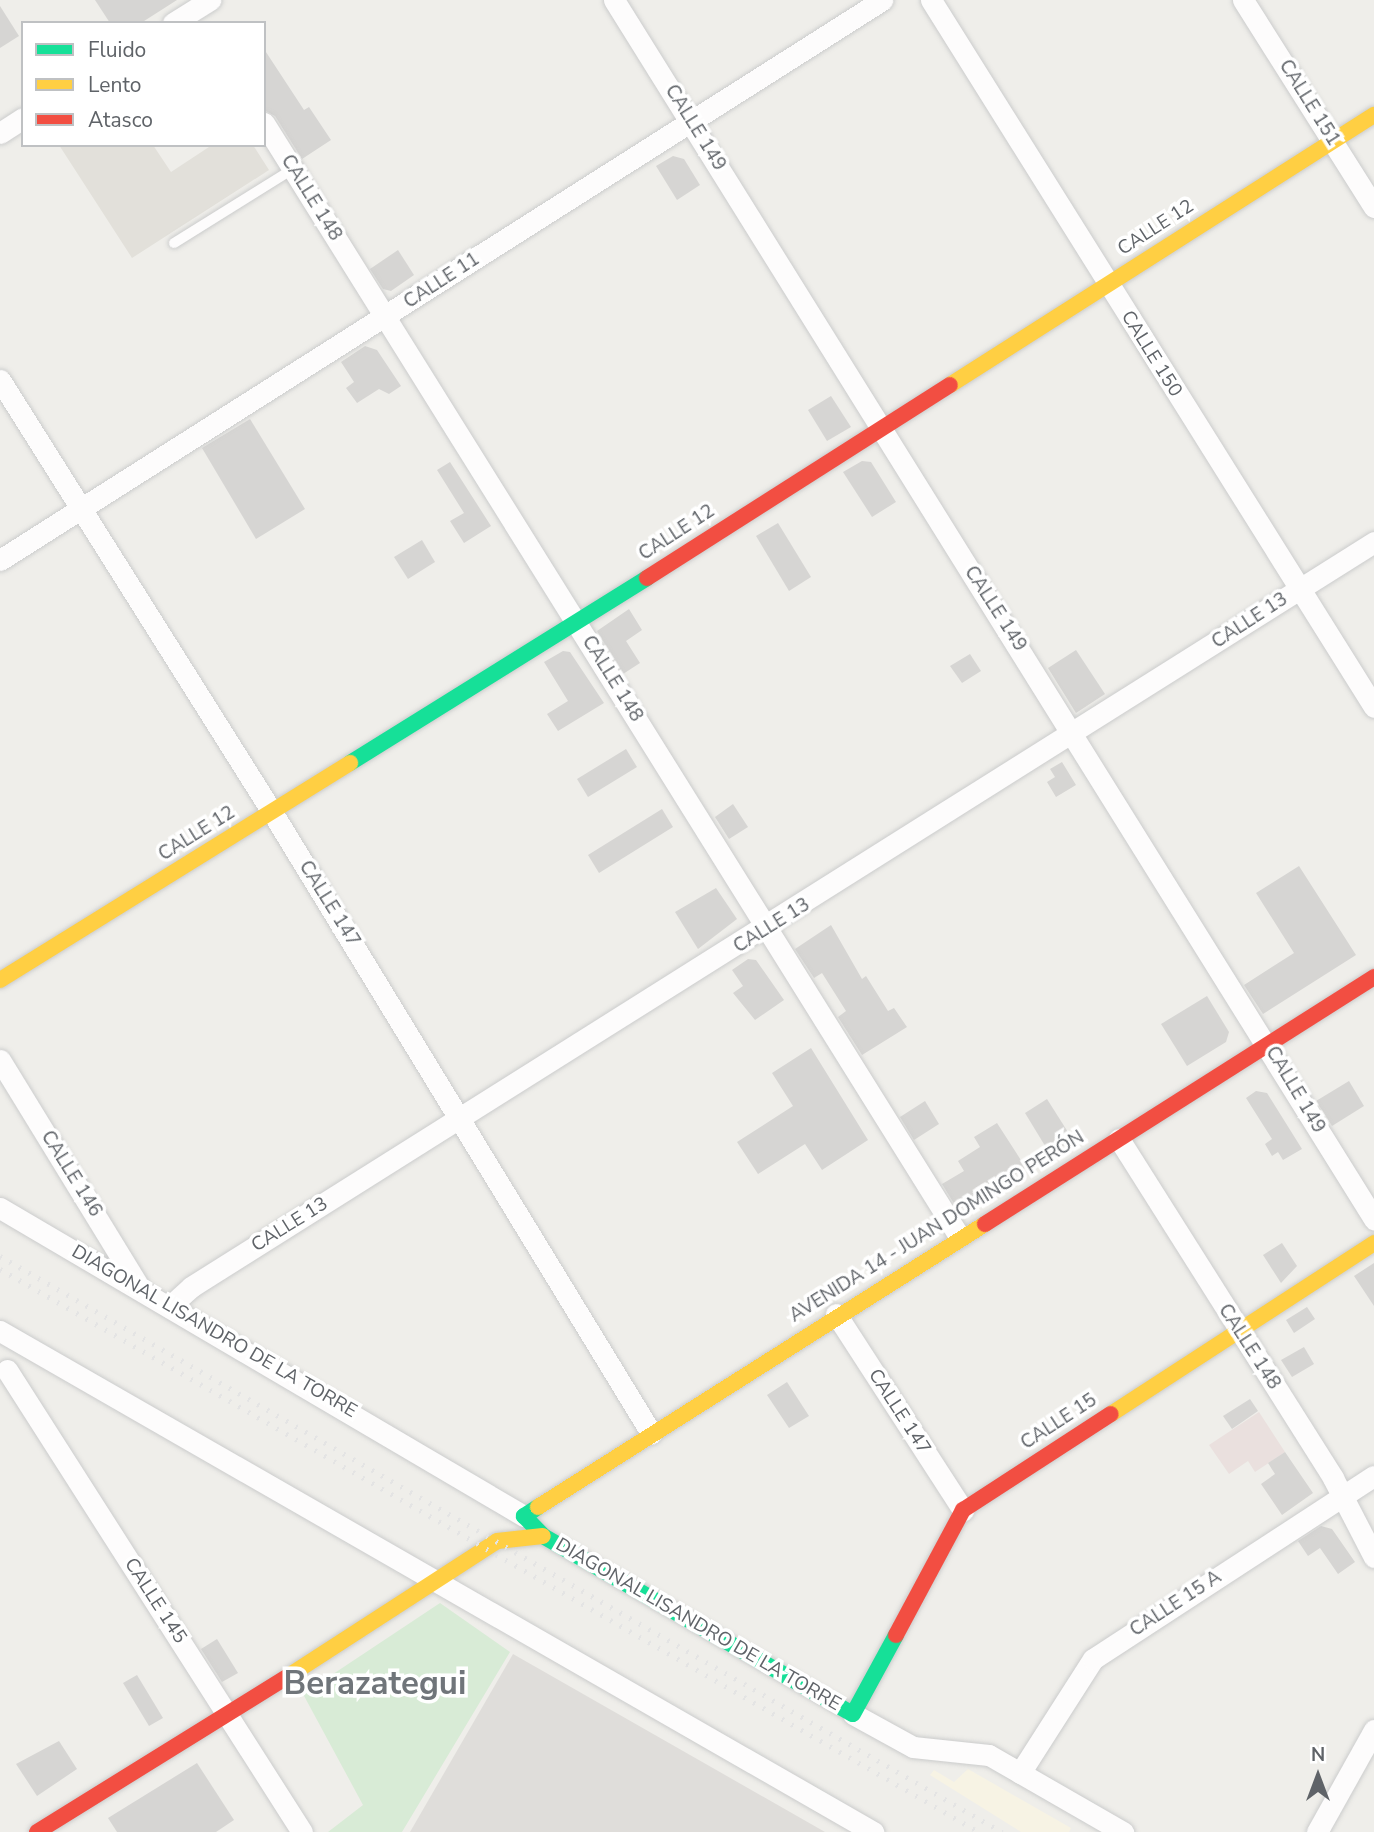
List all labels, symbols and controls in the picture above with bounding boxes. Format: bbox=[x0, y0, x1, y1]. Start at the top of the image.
legend bbox=[21, 21, 266, 147]
text: Fluido bbox=[88, 36, 146, 64]
street label: CALLE 151 bbox=[1274, 56, 1344, 150]
text: Lento bbox=[88, 71, 141, 99]
street label: CALLE 149 bbox=[660, 81, 730, 175]
text: Atasco bbox=[88, 106, 153, 134]
street label: CALLE 148 bbox=[276, 151, 346, 245]
street label: CALLE 12 bbox=[1114, 195, 1198, 261]
street label: CALLE 11 bbox=[400, 248, 484, 314]
street label: CALLE 150 bbox=[1116, 307, 1186, 401]
street label: CALLE 12 bbox=[635, 500, 719, 566]
street label: CALLE 149 bbox=[959, 562, 1031, 656]
street label: CALLE 13 bbox=[1208, 588, 1292, 654]
street label: CALLE 148 bbox=[577, 632, 647, 726]
street label: CALLE 12 bbox=[155, 802, 239, 866]
street label: CALLE 147 bbox=[294, 857, 364, 951]
street label: CALLE 13 bbox=[730, 894, 814, 958]
street label: CALLE 149 bbox=[1260, 1043, 1330, 1137]
street label: AVENIDA 14 - JUAN DOMINGO PERÓN bbox=[785, 1126, 1089, 1328]
street label: CALLE 146 bbox=[36, 1127, 106, 1221]
street label: CALLE 13 bbox=[248, 1193, 332, 1257]
street label: DIAGONAL LISANDRO DE LA TORRE bbox=[67, 1241, 361, 1423]
street label: CALLE 148 bbox=[1213, 1300, 1285, 1394]
street label: CALLE 147 bbox=[863, 1365, 935, 1459]
street label: CALLE 15 bbox=[1017, 1389, 1101, 1455]
street label: DIAGONAL LISANDRO DE LA TORRE bbox=[551, 1534, 845, 1716]
street label: CALLE 145 bbox=[119, 1554, 191, 1648]
street label: CALLE 15 A bbox=[1126, 1566, 1226, 1642]
district label: Berazategui bbox=[284, 1664, 466, 1704]
north arrow bbox=[1283, 1741, 1353, 1811]
text: N bbox=[1311, 1742, 1325, 1768]

